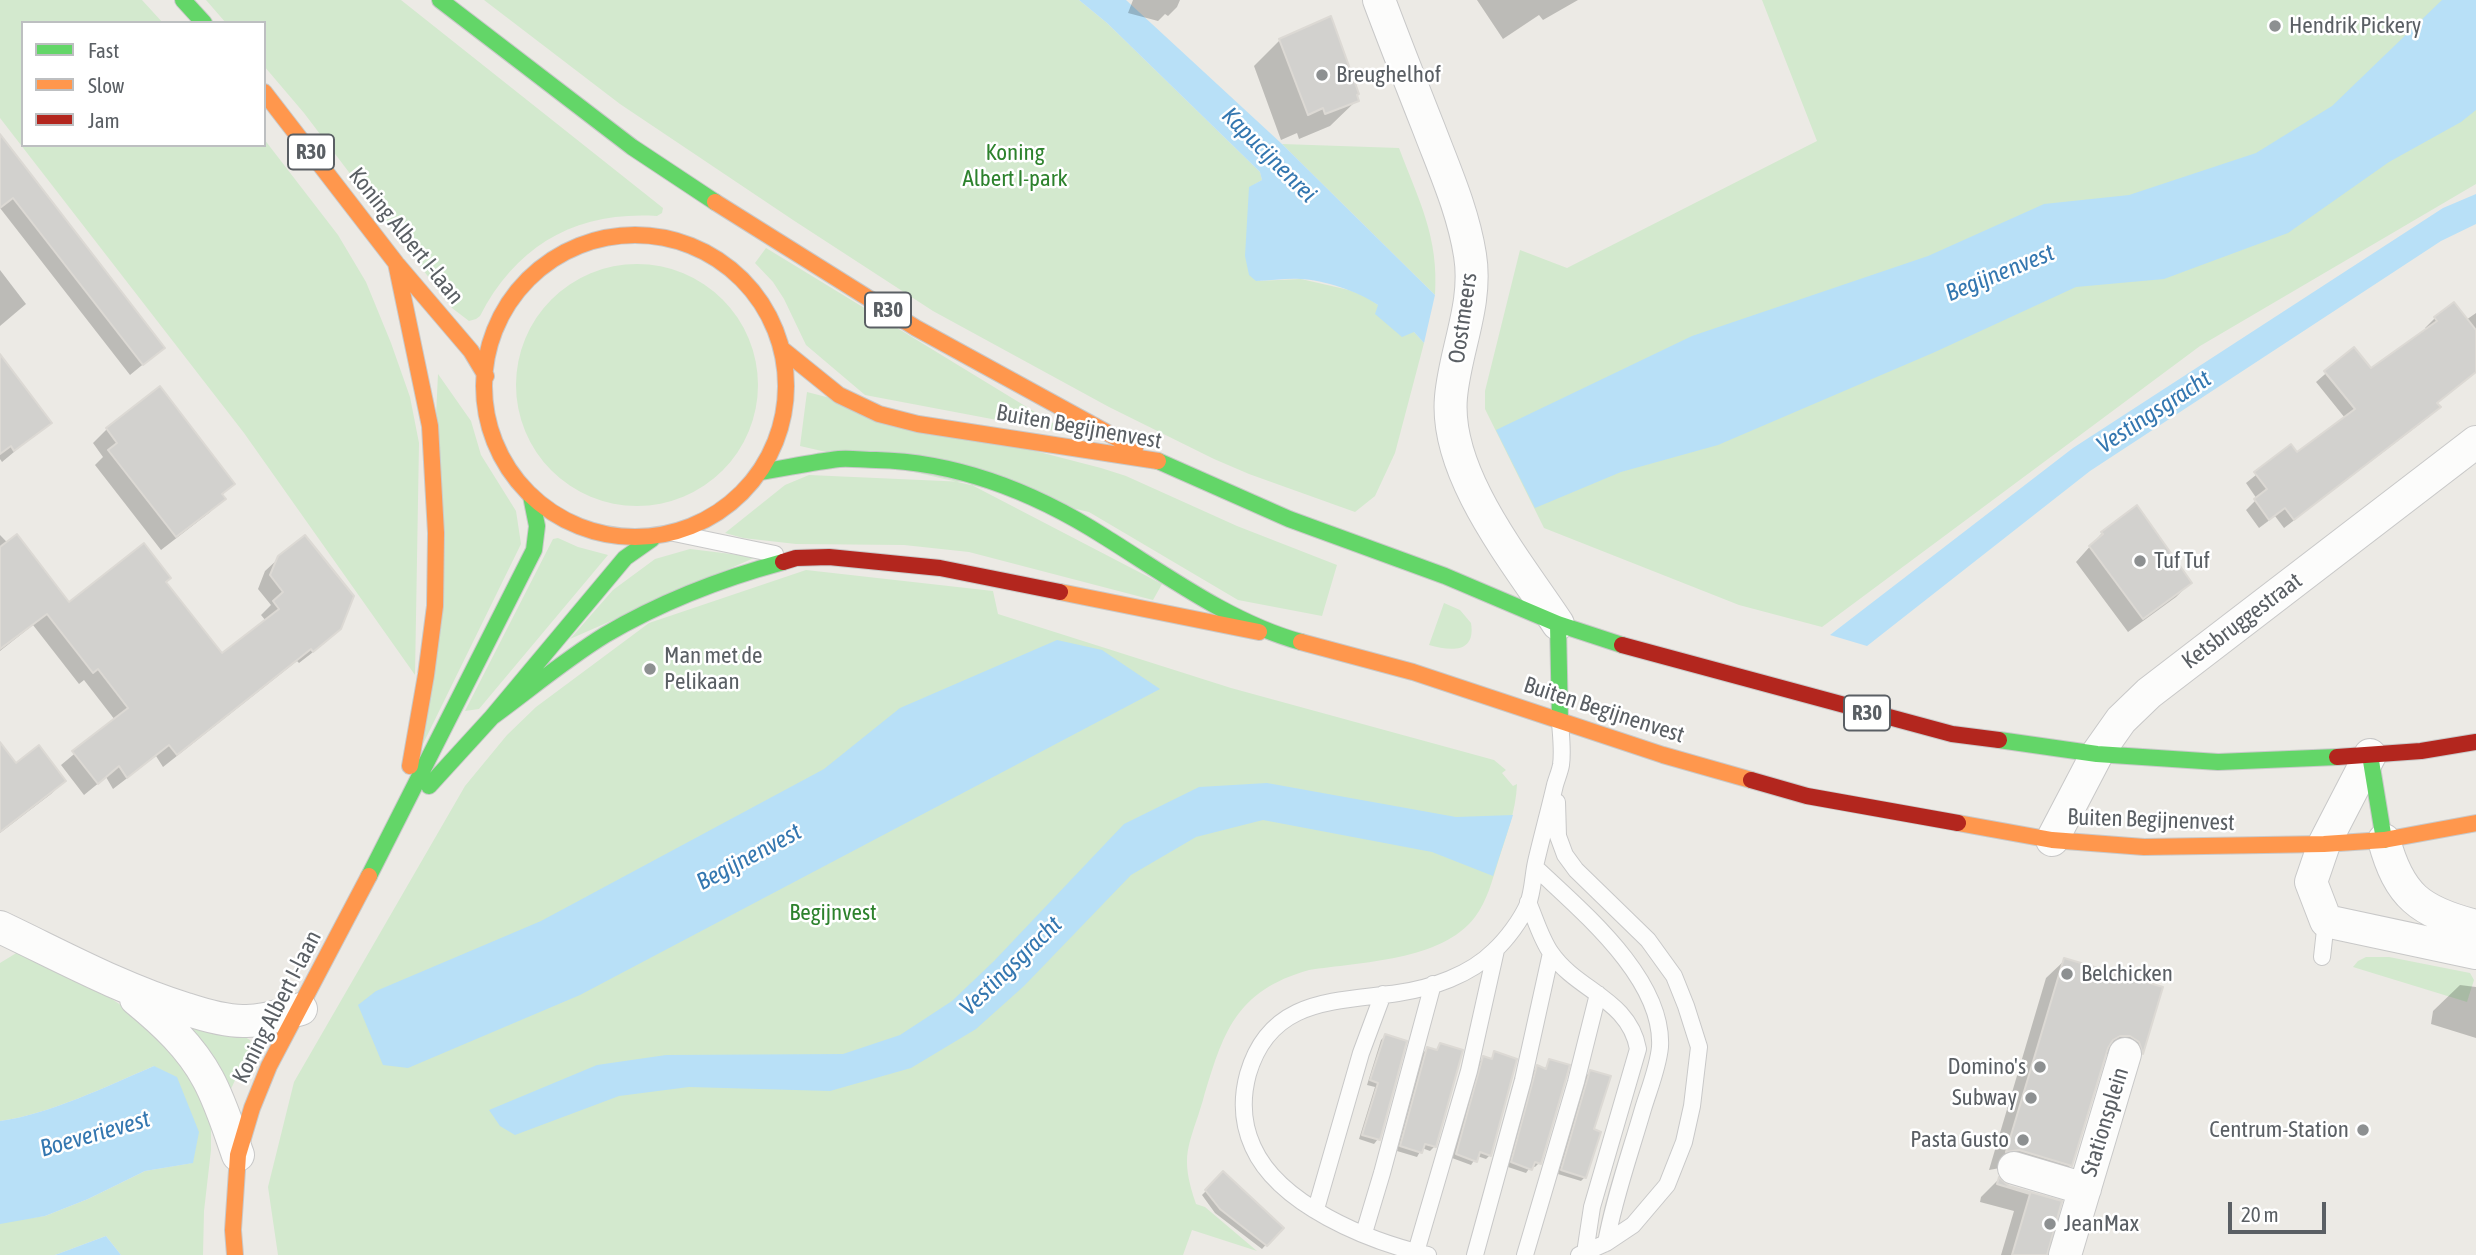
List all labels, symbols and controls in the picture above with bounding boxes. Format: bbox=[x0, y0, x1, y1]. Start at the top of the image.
place label: Hendrik Pickery bbox=[2289, 12, 2421, 40]
marker: Hendrik Pickery bbox=[2267, 18, 2283, 34]
legend bbox=[21, 21, 266, 147]
text: Fast bbox=[88, 38, 119, 62]
place label: Breughelhof bbox=[1336, 61, 1441, 89]
marker: Breughelhof bbox=[1314, 67, 1330, 83]
text: Slow bbox=[88, 73, 124, 97]
water label: Kapucijnenrei bbox=[1216, 102, 1322, 208]
text: Jam bbox=[88, 108, 120, 132]
road number: R30 bbox=[288, 134, 334, 170]
park label: Koning Albert I-park bbox=[962, 139, 1068, 193]
street label: Koning Albert I-laan bbox=[343, 162, 469, 310]
water label: Begijnenvest bbox=[1942, 238, 2058, 308]
street label: Oostmeers bbox=[1443, 271, 1483, 365]
road number: R30 bbox=[865, 292, 911, 328]
water label: Vestingsgracht bbox=[2091, 364, 2217, 460]
street label: Buiten Begijnenvest bbox=[994, 399, 1164, 455]
place label: Tuf Tuf bbox=[2154, 547, 2210, 575]
marker: Tuf Tuf bbox=[2132, 553, 2148, 569]
street label: Ketsbruggestraat bbox=[2177, 567, 2307, 675]
place label: Man met de Pelikaan bbox=[664, 642, 763, 696]
marker: Man met de Pelikaan bbox=[642, 661, 658, 677]
street label: Buiten Begijnenvest bbox=[1520, 671, 1688, 749]
road number: R30 bbox=[1844, 696, 1890, 730]
street label: Buiten Begijnenvest bbox=[2067, 803, 2235, 837]
water label: Begijnenvest bbox=[692, 817, 806, 897]
park label: Begijnvest bbox=[789, 899, 877, 927]
water label: Vestingsgracht bbox=[954, 910, 1068, 1022]
street label: Koning Albert I-laan bbox=[227, 926, 327, 1088]
place label: Belchicken bbox=[2081, 960, 2173, 988]
marker: Belchicken bbox=[2059, 966, 2075, 982]
place label: Domino's bbox=[1948, 1053, 2026, 1081]
marker: Domino's bbox=[2032, 1059, 2048, 1075]
street label: Stationsplein bbox=[2075, 1064, 2135, 1180]
place label: Subway bbox=[1952, 1084, 2017, 1112]
marker: Subway bbox=[2023, 1090, 2039, 1106]
water label: Boeverievest bbox=[37, 1105, 153, 1163]
place label: Centrum-Station bbox=[2209, 1116, 2349, 1144]
marker: Centrum-Station bbox=[2355, 1122, 2371, 1138]
place label: Pasta Gusto bbox=[1910, 1126, 2009, 1154]
marker: Pasta Gusto bbox=[2015, 1132, 2031, 1148]
scale bar bbox=[2231, 1188, 2329, 1232]
text: 20 m bbox=[2241, 1202, 2279, 1226]
place label: JeanMax bbox=[2064, 1210, 2139, 1238]
marker: JeanMax bbox=[2042, 1216, 2058, 1232]

